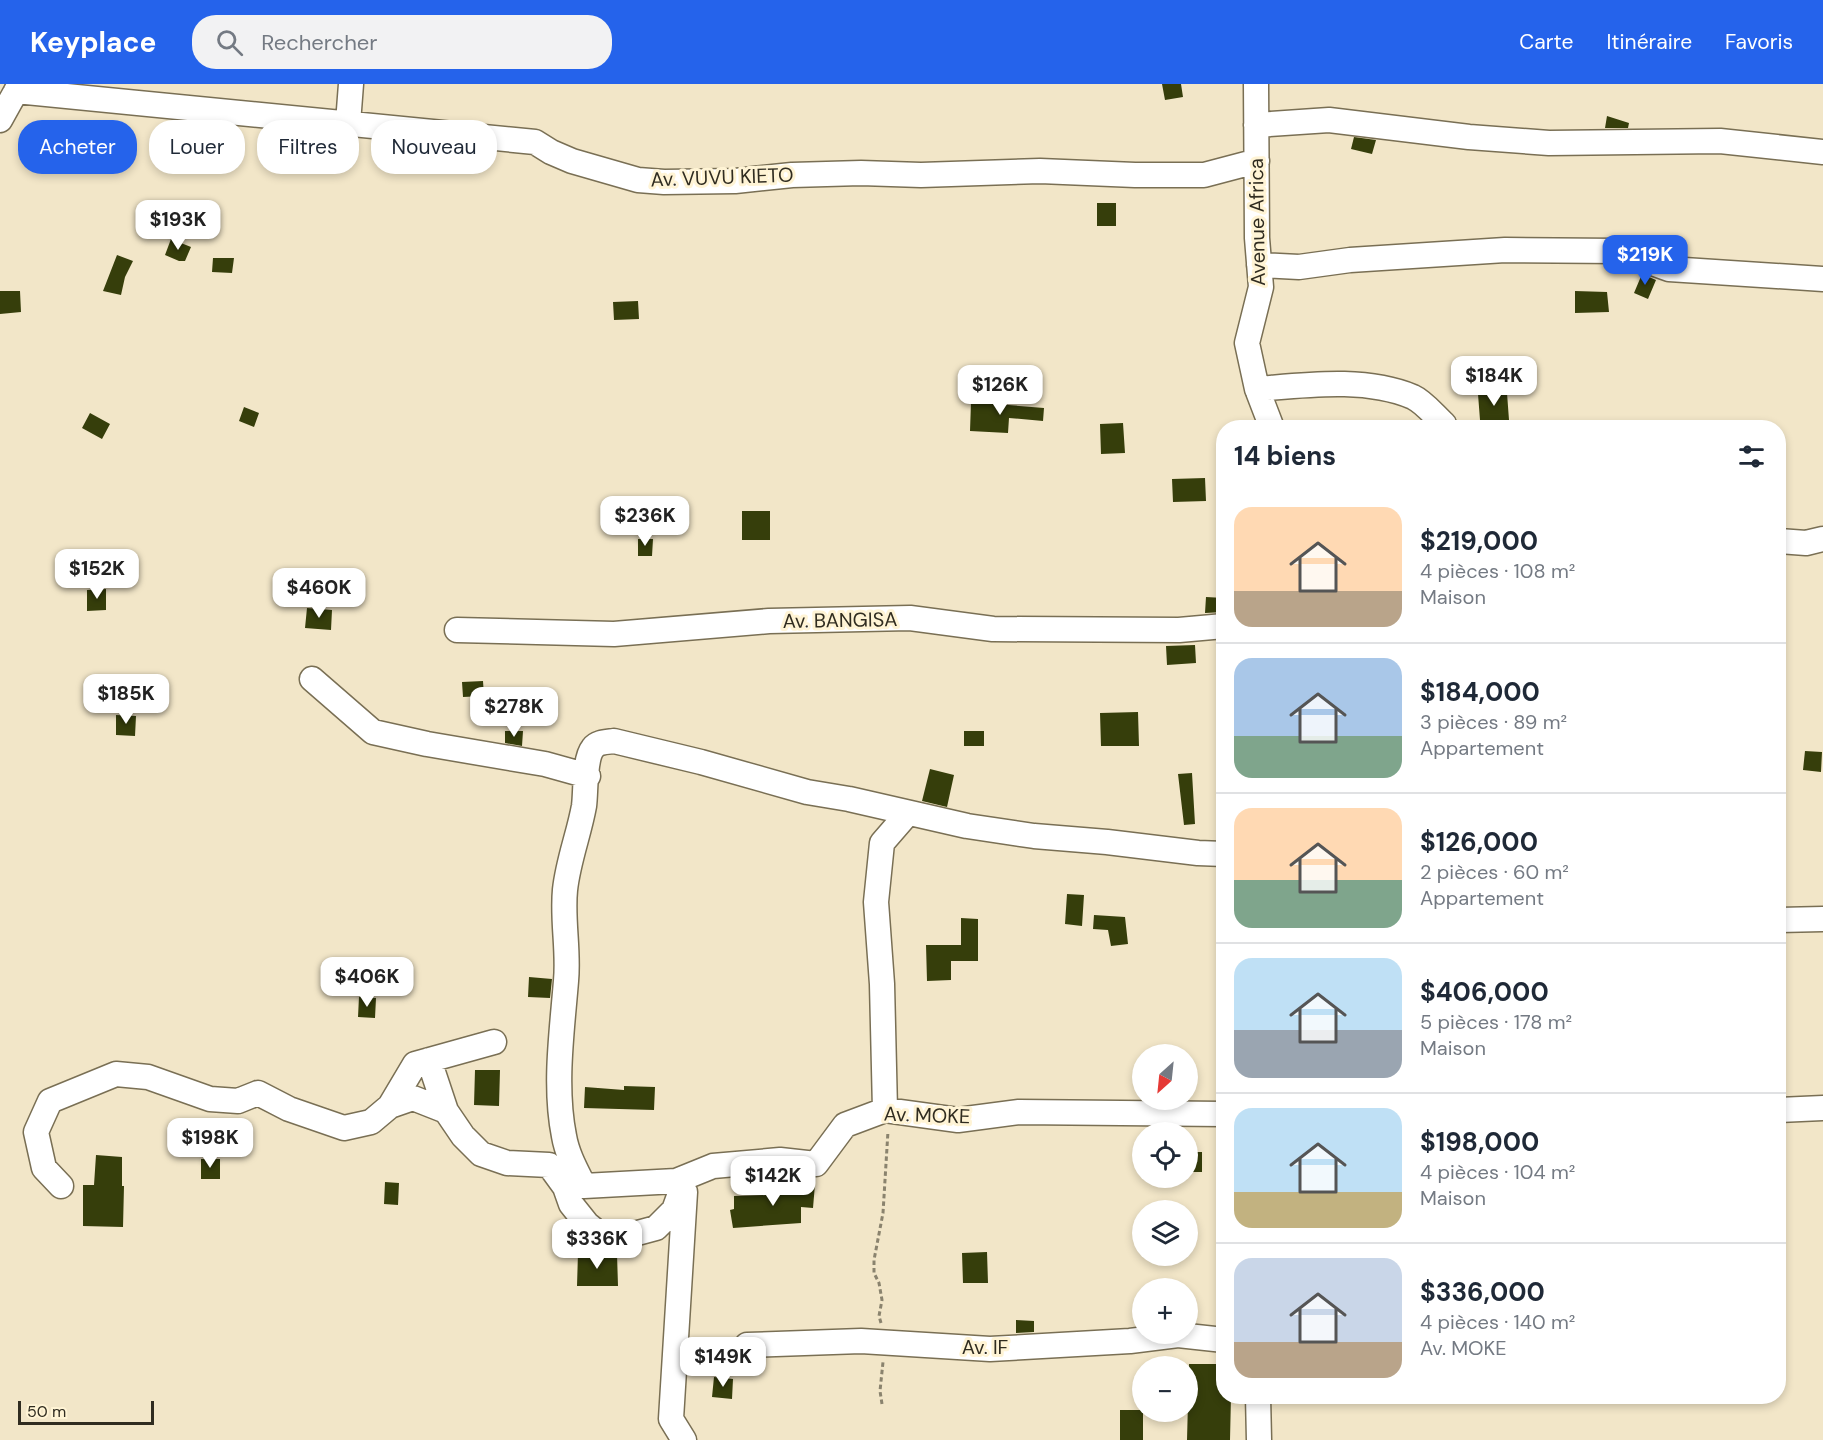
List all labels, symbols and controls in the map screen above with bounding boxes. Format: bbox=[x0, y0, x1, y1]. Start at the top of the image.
search box bbox=[192, 15, 612, 69]
text: Keyplace bbox=[30, 24, 156, 61]
icon: search bbox=[213, 26, 246, 59]
text: Rechercher bbox=[261, 28, 377, 57]
text: Carte bbox=[1519, 28, 1573, 56]
text: Itinéraire bbox=[1606, 28, 1692, 56]
text: Favoris bbox=[1725, 28, 1793, 56]
chip: Acheter bbox=[18, 120, 137, 174]
chip: Louer bbox=[149, 120, 245, 174]
chip: Filtres bbox=[257, 120, 359, 174]
chip: Nouveau bbox=[371, 120, 497, 174]
street label: Avenue Africa bbox=[1243, 158, 1271, 286]
street label: Av. VUVU KIETO bbox=[650, 162, 794, 192]
pin: $193K bbox=[136, 200, 220, 251]
text: $193K bbox=[149, 206, 207, 232]
pin: $219K bbox=[1603, 235, 1687, 286]
text: $219K bbox=[1617, 241, 1673, 267]
pin: $184K bbox=[1452, 356, 1536, 407]
text: $184K bbox=[1465, 362, 1523, 388]
pin: $126K bbox=[958, 365, 1042, 416]
text: $126K bbox=[972, 371, 1028, 397]
text: 14 biens bbox=[1234, 439, 1336, 473]
icon: filters bbox=[1735, 440, 1768, 473]
pin: $236K bbox=[603, 496, 687, 547]
text: $236K bbox=[614, 502, 676, 528]
text: $219,000 bbox=[1420, 524, 1538, 558]
icon: home bbox=[1282, 531, 1354, 603]
pin: $152K bbox=[55, 549, 139, 600]
text: $152K bbox=[69, 555, 125, 581]
text: 4 pièces · 108 m² bbox=[1420, 558, 1575, 584]
pin: $460K bbox=[277, 568, 361, 619]
text: $460K bbox=[287, 574, 351, 600]
text: Maison bbox=[1420, 584, 1486, 610]
street label: Av. BANGISA bbox=[782, 606, 898, 634]
pin: $185K bbox=[84, 674, 168, 725]
text: $184,000 bbox=[1420, 675, 1540, 709]
text: $185K bbox=[97, 680, 155, 706]
icon: home bbox=[1282, 682, 1354, 754]
pin: $278K bbox=[472, 687, 556, 738]
text: $278K bbox=[484, 693, 544, 719]
text: 3 pièces · 89 m² bbox=[1420, 709, 1567, 735]
text: Appartement bbox=[1420, 735, 1544, 761]
text: $126,000 bbox=[1420, 825, 1538, 859]
icon: home bbox=[1282, 832, 1354, 904]
text: 2 pièces · 60 m² bbox=[1420, 859, 1569, 885]
text: Appartement bbox=[1420, 885, 1544, 911]
pin: $406K bbox=[325, 957, 409, 1008]
text: $406K bbox=[335, 963, 399, 989]
text: $406,000 bbox=[1420, 975, 1549, 1009]
icon: home bbox=[1282, 982, 1354, 1054]
text: 5 pièces · 178 m² bbox=[1420, 1009, 1572, 1035]
text: Maison bbox=[1420, 1035, 1486, 1061]
north arrow bbox=[1132, 1044, 1198, 1110]
map controls bbox=[1132, 1044, 1198, 1422]
street label: Av. MOKE bbox=[883, 1100, 971, 1130]
pin: $198K bbox=[168, 1118, 252, 1169]
button: locate bbox=[1132, 1122, 1198, 1188]
text: $198K bbox=[181, 1124, 239, 1150]
text: $198,000 bbox=[1420, 1125, 1539, 1159]
icon: home bbox=[1282, 1132, 1354, 1204]
pin: $142K bbox=[731, 1156, 815, 1207]
text: 4 pièces · 104 m² bbox=[1420, 1159, 1575, 1185]
text: $142K bbox=[745, 1162, 801, 1188]
text: Maison bbox=[1420, 1185, 1486, 1211]
button: layers bbox=[1132, 1200, 1198, 1266]
pin: $336K bbox=[555, 1219, 639, 1270]
text: $336K bbox=[566, 1225, 628, 1251]
text: $336,000 bbox=[1420, 1275, 1545, 1309]
button: + bbox=[1132, 1278, 1198, 1344]
icon: home bbox=[1282, 1282, 1354, 1354]
text: 4 pièces · 140 m² bbox=[1420, 1309, 1575, 1335]
street label: Av. IF bbox=[962, 1334, 1009, 1360]
text: Av. MOKE bbox=[1420, 1335, 1507, 1361]
pin: $149K bbox=[681, 1337, 765, 1388]
text: $149K bbox=[694, 1343, 752, 1369]
button: − bbox=[1132, 1356, 1198, 1422]
scale bar bbox=[18, 1398, 154, 1426]
text: 50 m bbox=[27, 1401, 66, 1422]

